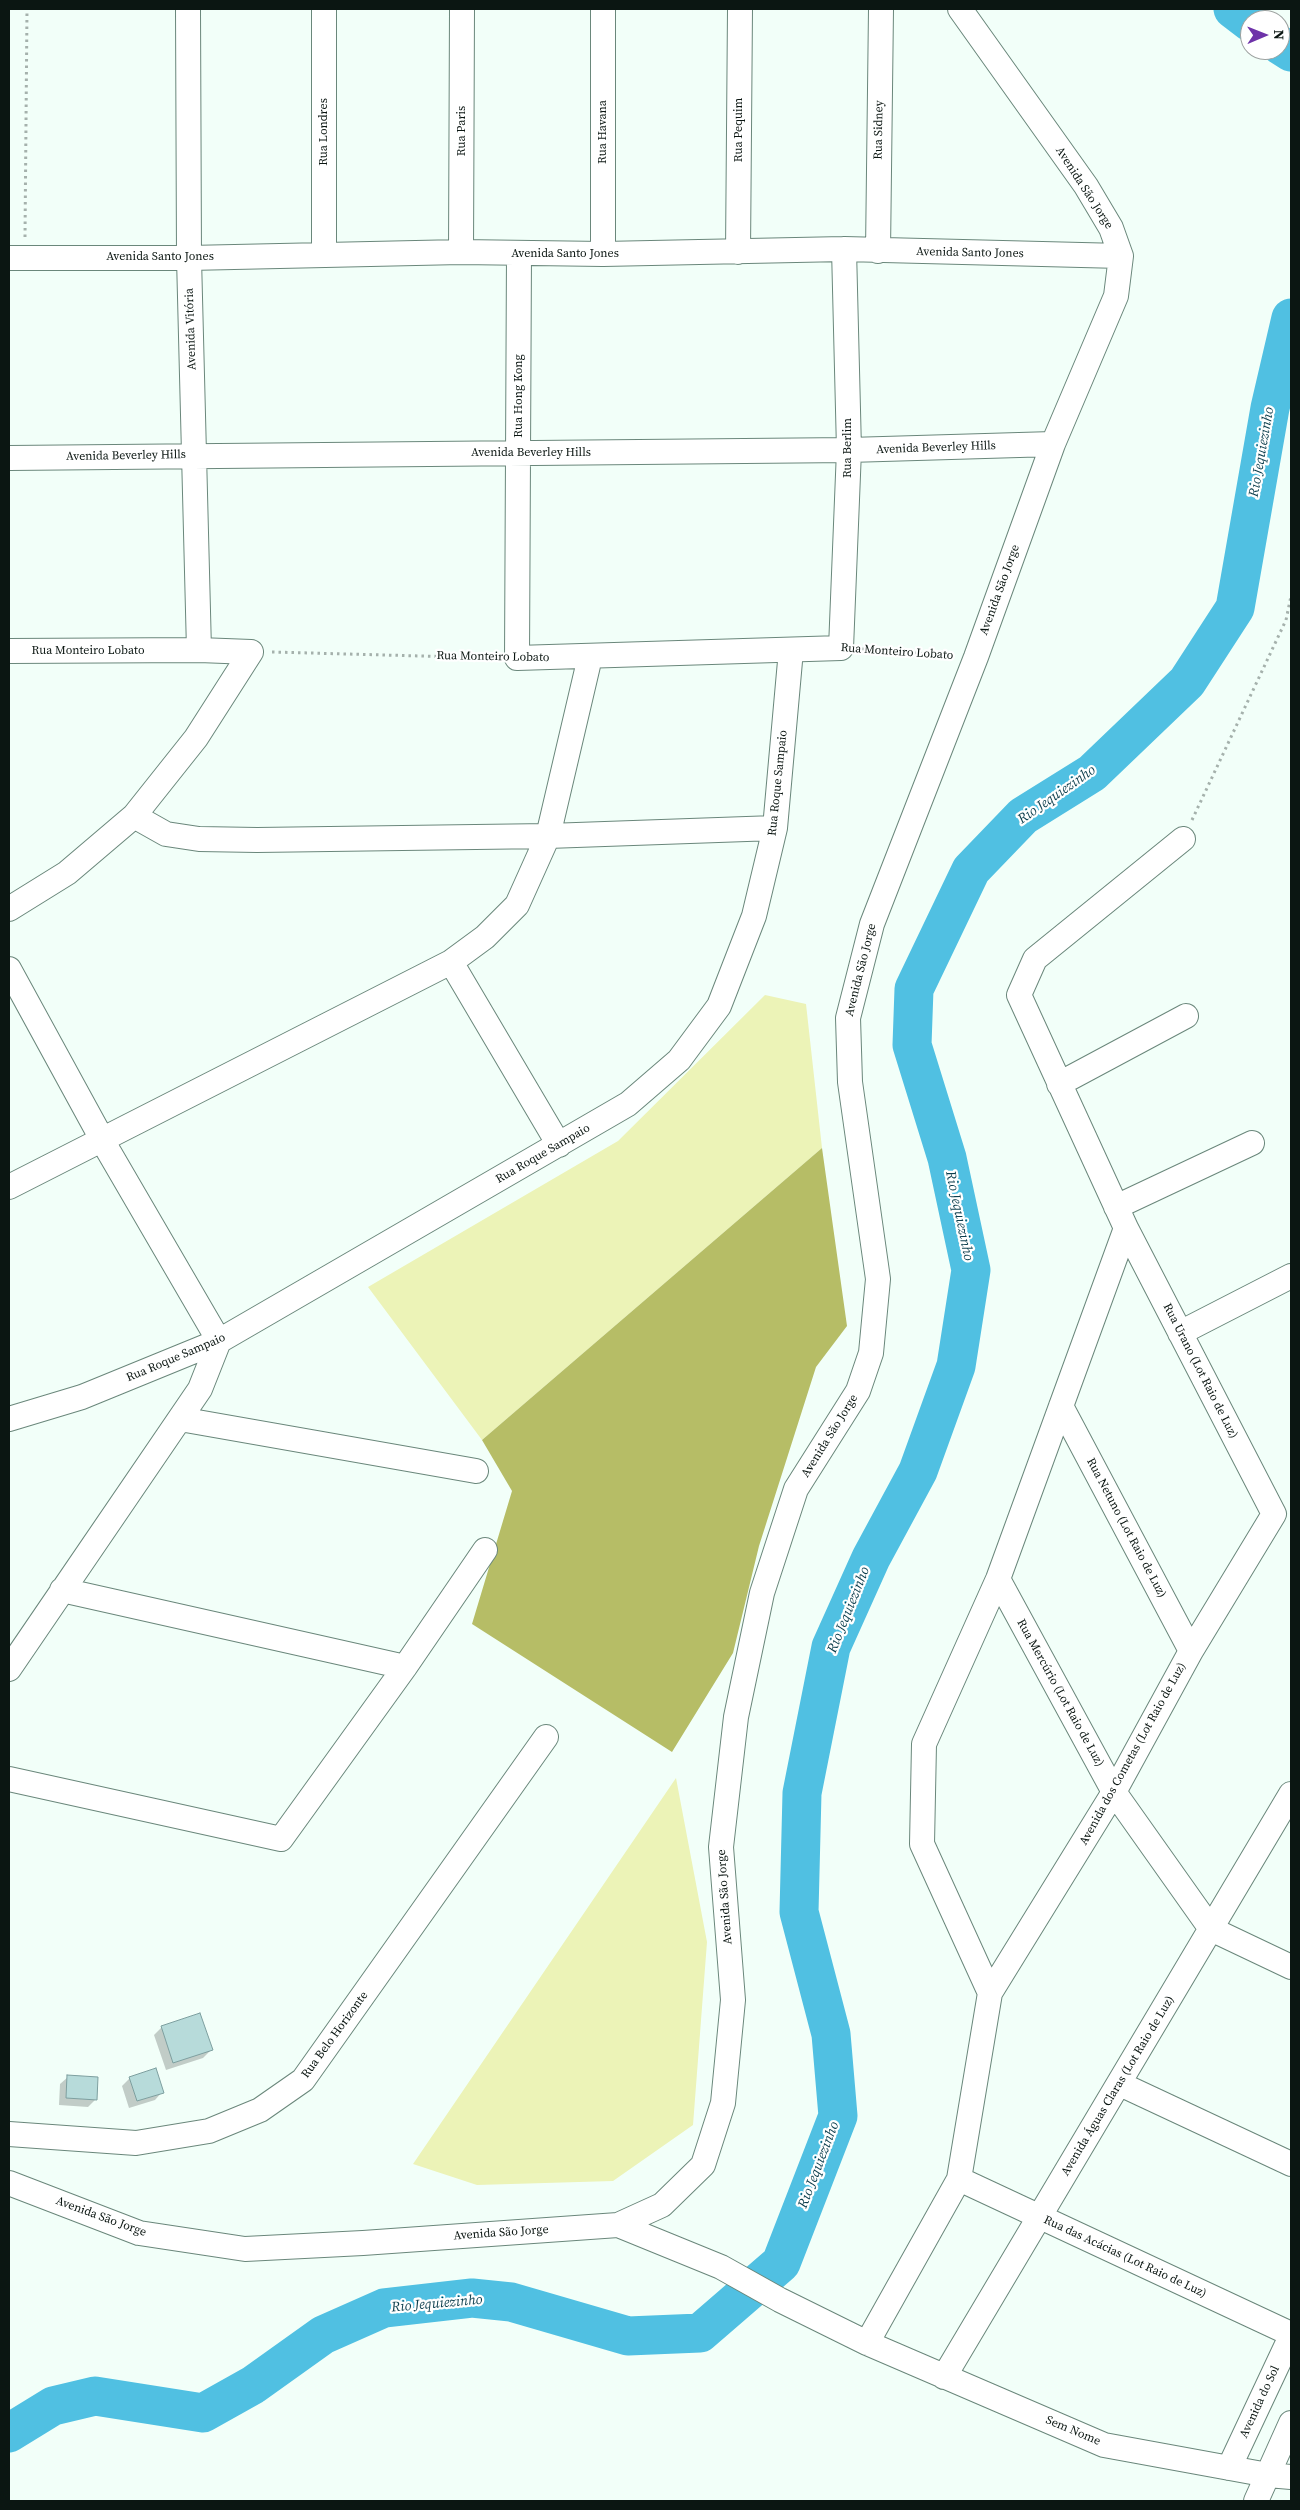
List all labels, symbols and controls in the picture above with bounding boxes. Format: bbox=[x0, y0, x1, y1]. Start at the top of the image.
north arrow bbox=[1240, 10, 1290, 60]
text: N bbox=[1269, 29, 1289, 40]
street label: Rua Londres bbox=[317, 98, 331, 166]
street label: Rua Pequim bbox=[732, 98, 746, 162]
street label: Rua Havana bbox=[596, 100, 610, 164]
street label: Rua Sidney bbox=[871, 100, 887, 160]
street label: Rua Paris bbox=[455, 106, 469, 156]
street label: Avenida São Jorge bbox=[1052, 144, 1116, 232]
street label: Avenida Santo Jones bbox=[916, 245, 1024, 261]
street label: Avenida Santo Jones bbox=[511, 247, 619, 261]
street label: Avenida Santo Jones bbox=[106, 250, 214, 264]
street label: Avenida Vitória bbox=[182, 288, 200, 370]
street label: Rua Hong Kong bbox=[512, 354, 526, 438]
water label: Rio Jequiezinho bbox=[1246, 406, 1278, 498]
street label: Rua Berlim bbox=[841, 418, 855, 478]
street label: Avenida Beverley Hills bbox=[876, 439, 996, 457]
street label: Avenida Beverley Hills bbox=[471, 446, 591, 460]
street label: Avenida Beverley Hills bbox=[66, 448, 186, 464]
street label: Avenida São Jorge bbox=[977, 543, 1023, 637]
street label: Rua Monteiro Lobato bbox=[840, 641, 954, 663]
street label: Rua Monteiro Lobato bbox=[31, 644, 145, 658]
street label: Rua Monteiro Lobato bbox=[436, 649, 550, 665]
street label: Rua Roque Sampaio bbox=[765, 729, 791, 837]
water label: Rio Jequiezinho bbox=[1015, 762, 1099, 828]
street label: Avenida São Jorge bbox=[842, 922, 880, 1018]
street label: Rua Roque Sampaio bbox=[493, 1121, 593, 1187]
water label: Rio Jequiezinho bbox=[941, 1170, 977, 1262]
street label: Rua Urano (Lot Raio de Luz) bbox=[1160, 1301, 1240, 1441]
street label: Rua Roque Sampaio bbox=[124, 1331, 228, 1385]
street label: Avenida São Jorge bbox=[799, 1392, 861, 1480]
street label: Rua Netuno (Lot Raio de Luz) bbox=[1083, 1456, 1169, 1600]
water label: Rio Jequiezinho bbox=[824, 1565, 874, 1655]
street label: Rua Mercúrio (Lot Raio de Luz) bbox=[1013, 1617, 1107, 1769]
street label: Avenida dos Cometas (Lot Raio de Luz) bbox=[1077, 1660, 1189, 1848]
street label: Avenida São Jorge bbox=[714, 1849, 736, 1945]
street label: Rua Belo Horizonte bbox=[299, 1989, 371, 2081]
street label: Avenida Águas Claras (Lot Raio de Luz) bbox=[1058, 1993, 1178, 2179]
water label: Rio Jequiezinho bbox=[795, 2119, 843, 2211]
street label: Avenida São Jorge bbox=[54, 2194, 148, 2240]
street label: Rua das Acácias (Lot Raio de Luz) bbox=[1041, 2213, 1209, 2301]
street label: Avenida São Jorge bbox=[453, 2222, 549, 2244]
water label: Rio Jequiezinho bbox=[391, 2292, 483, 2316]
street label: Avenida do Sol bbox=[1237, 2364, 1283, 2440]
street label: Sem Nome bbox=[1043, 2413, 1103, 2449]

